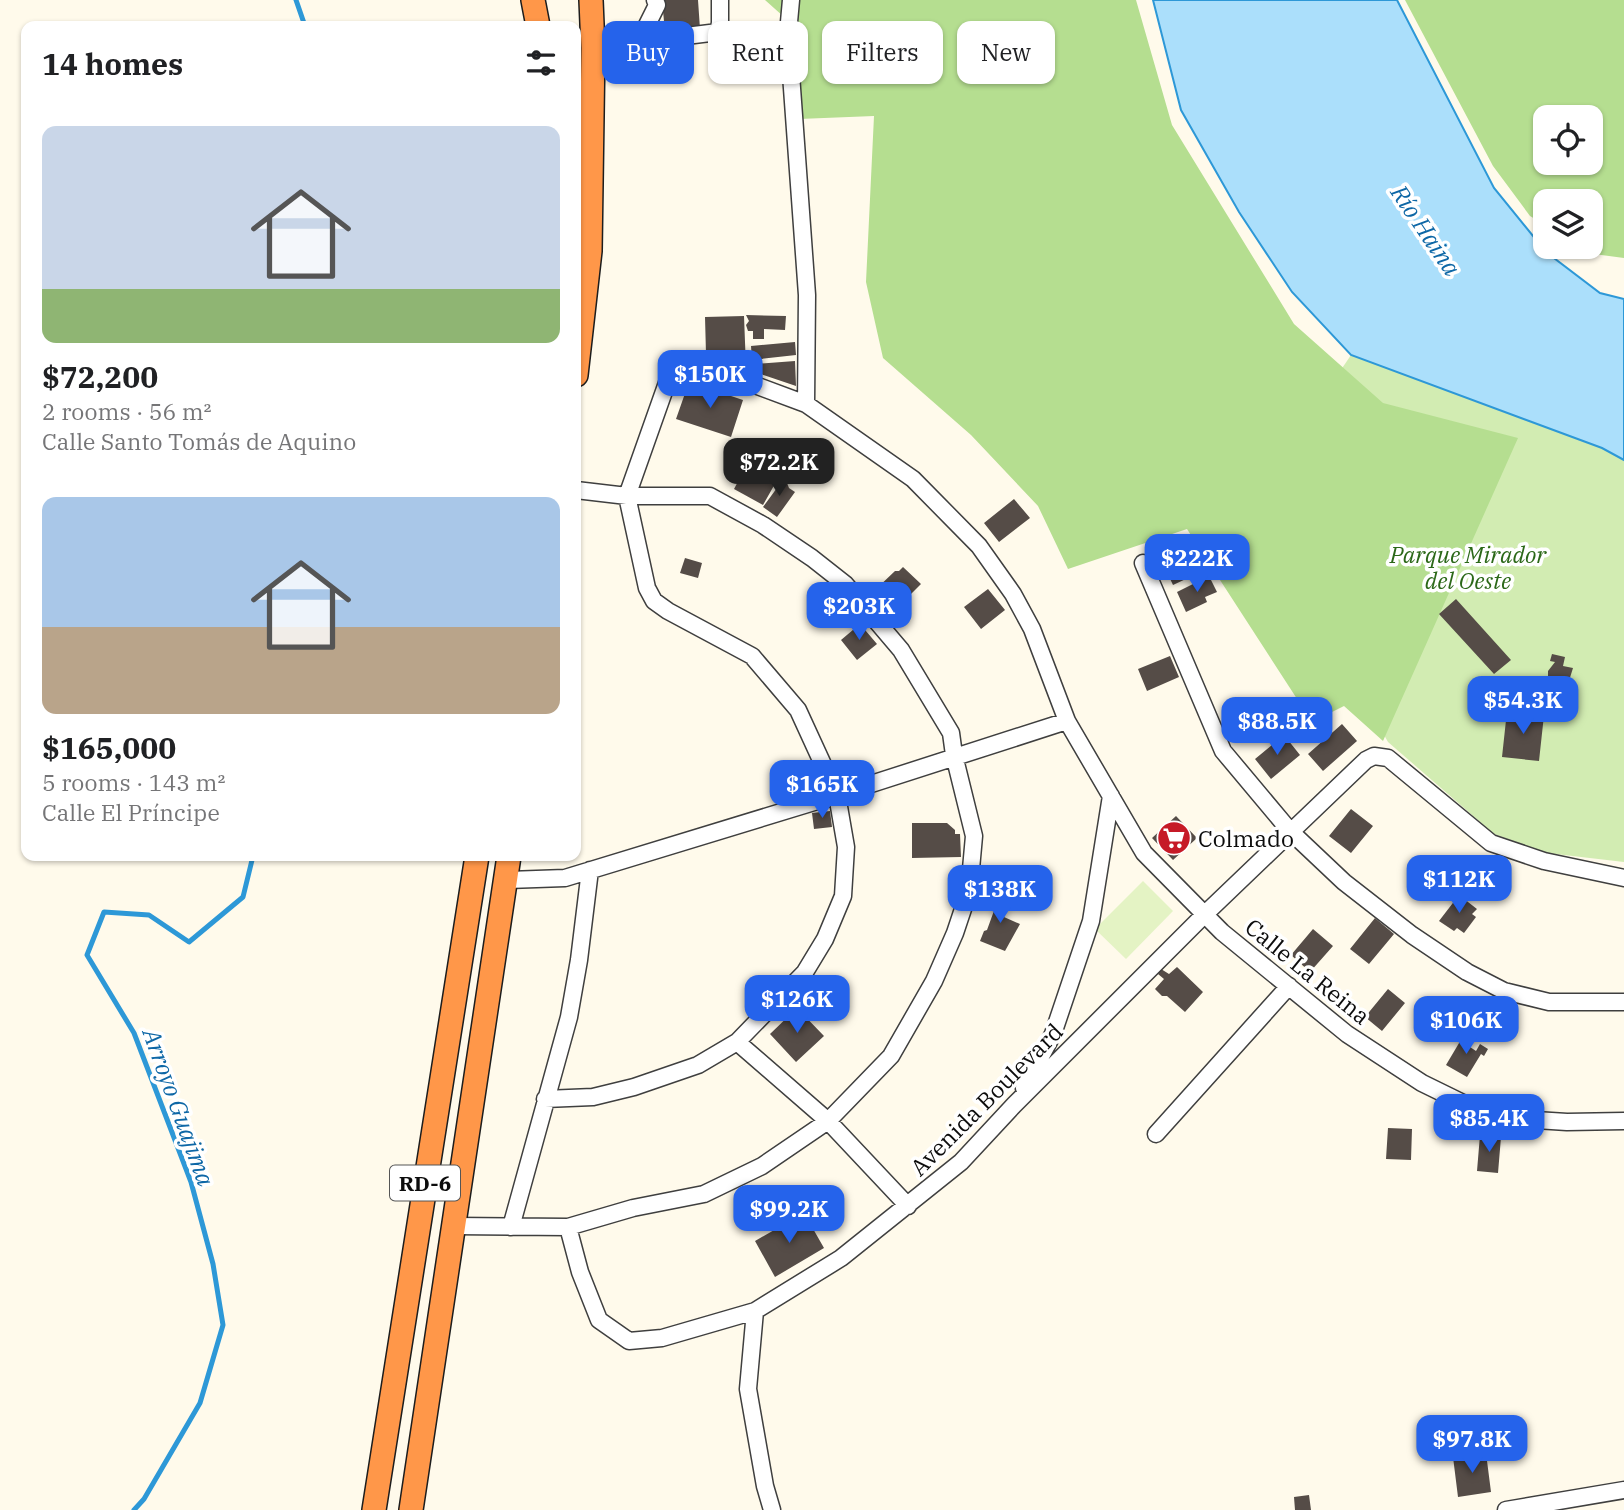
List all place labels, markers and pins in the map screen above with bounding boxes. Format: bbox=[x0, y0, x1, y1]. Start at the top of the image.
pin: $150K bbox=[661, 350, 759, 410]
pin: $72.2K bbox=[722, 438, 836, 498]
pin: $222K bbox=[1148, 534, 1246, 594]
pin: $203K bbox=[810, 582, 908, 642]
pin: $54.3K bbox=[1466, 676, 1580, 736]
pin: $88.5K bbox=[1220, 698, 1334, 757]
pin: $165K bbox=[773, 760, 871, 820]
supermarket icon: Colmado bbox=[1155, 819, 1193, 857]
place label: Colmado bbox=[1198, 823, 1294, 853]
pin: $112K bbox=[1410, 856, 1508, 915]
pin: $138K bbox=[951, 866, 1049, 925]
pin: $126K bbox=[748, 976, 846, 1035]
pin: $106K bbox=[1417, 996, 1515, 1056]
pin: $85.4K bbox=[1432, 1094, 1546, 1154]
pin: $99.2K bbox=[732, 1186, 846, 1245]
pin: $97.8K bbox=[1415, 1416, 1529, 1475]

